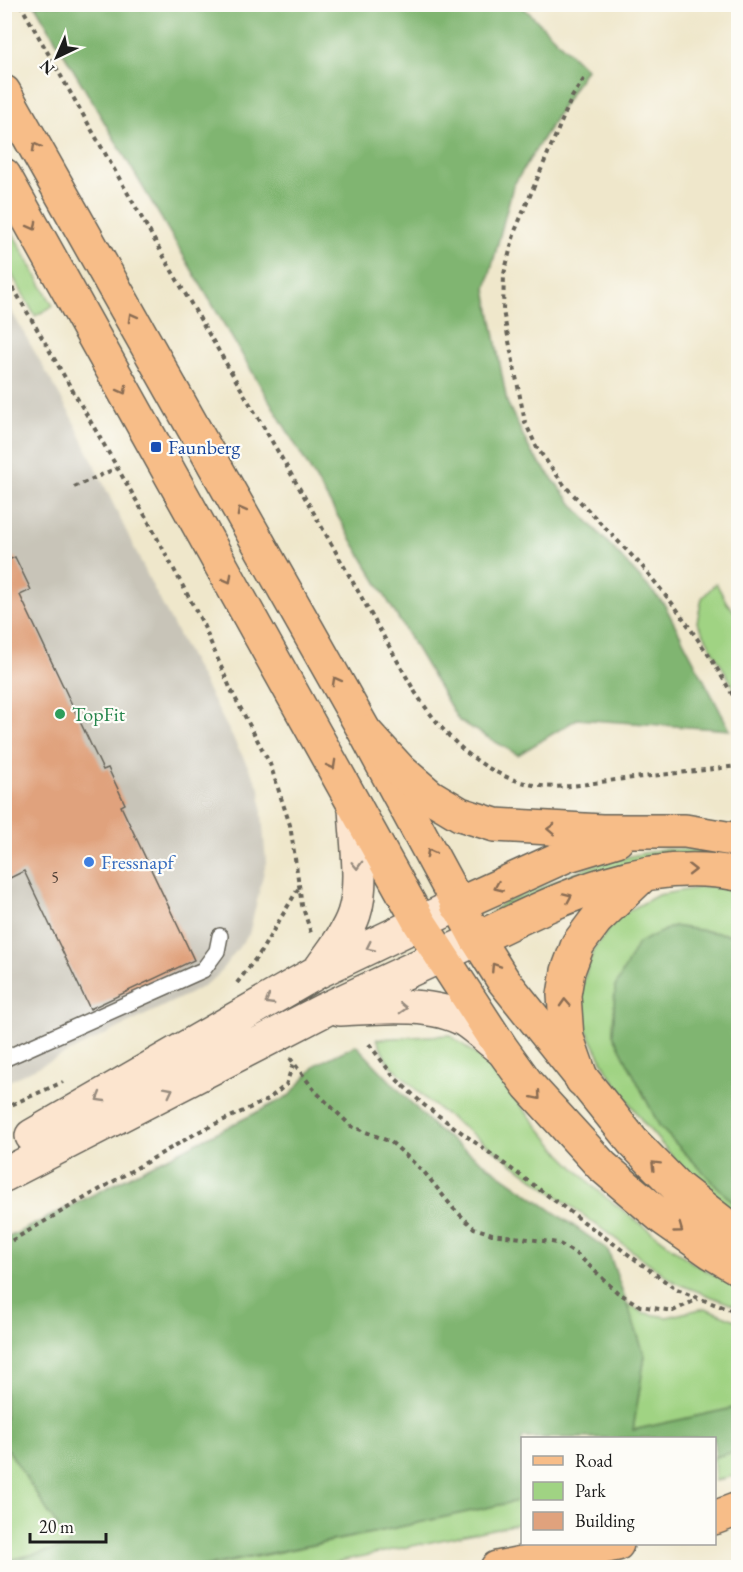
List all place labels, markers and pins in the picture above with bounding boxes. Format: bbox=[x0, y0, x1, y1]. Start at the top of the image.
place label: Faunberg bbox=[168, 434, 240, 460]
marker: Faunberg bbox=[149, 440, 163, 454]
place label: TopFit bbox=[72, 701, 126, 727]
marker: TopFit bbox=[53, 707, 67, 721]
place label: Fressnapf bbox=[101, 849, 177, 875]
marker: Fressnapf bbox=[82, 855, 96, 869]

